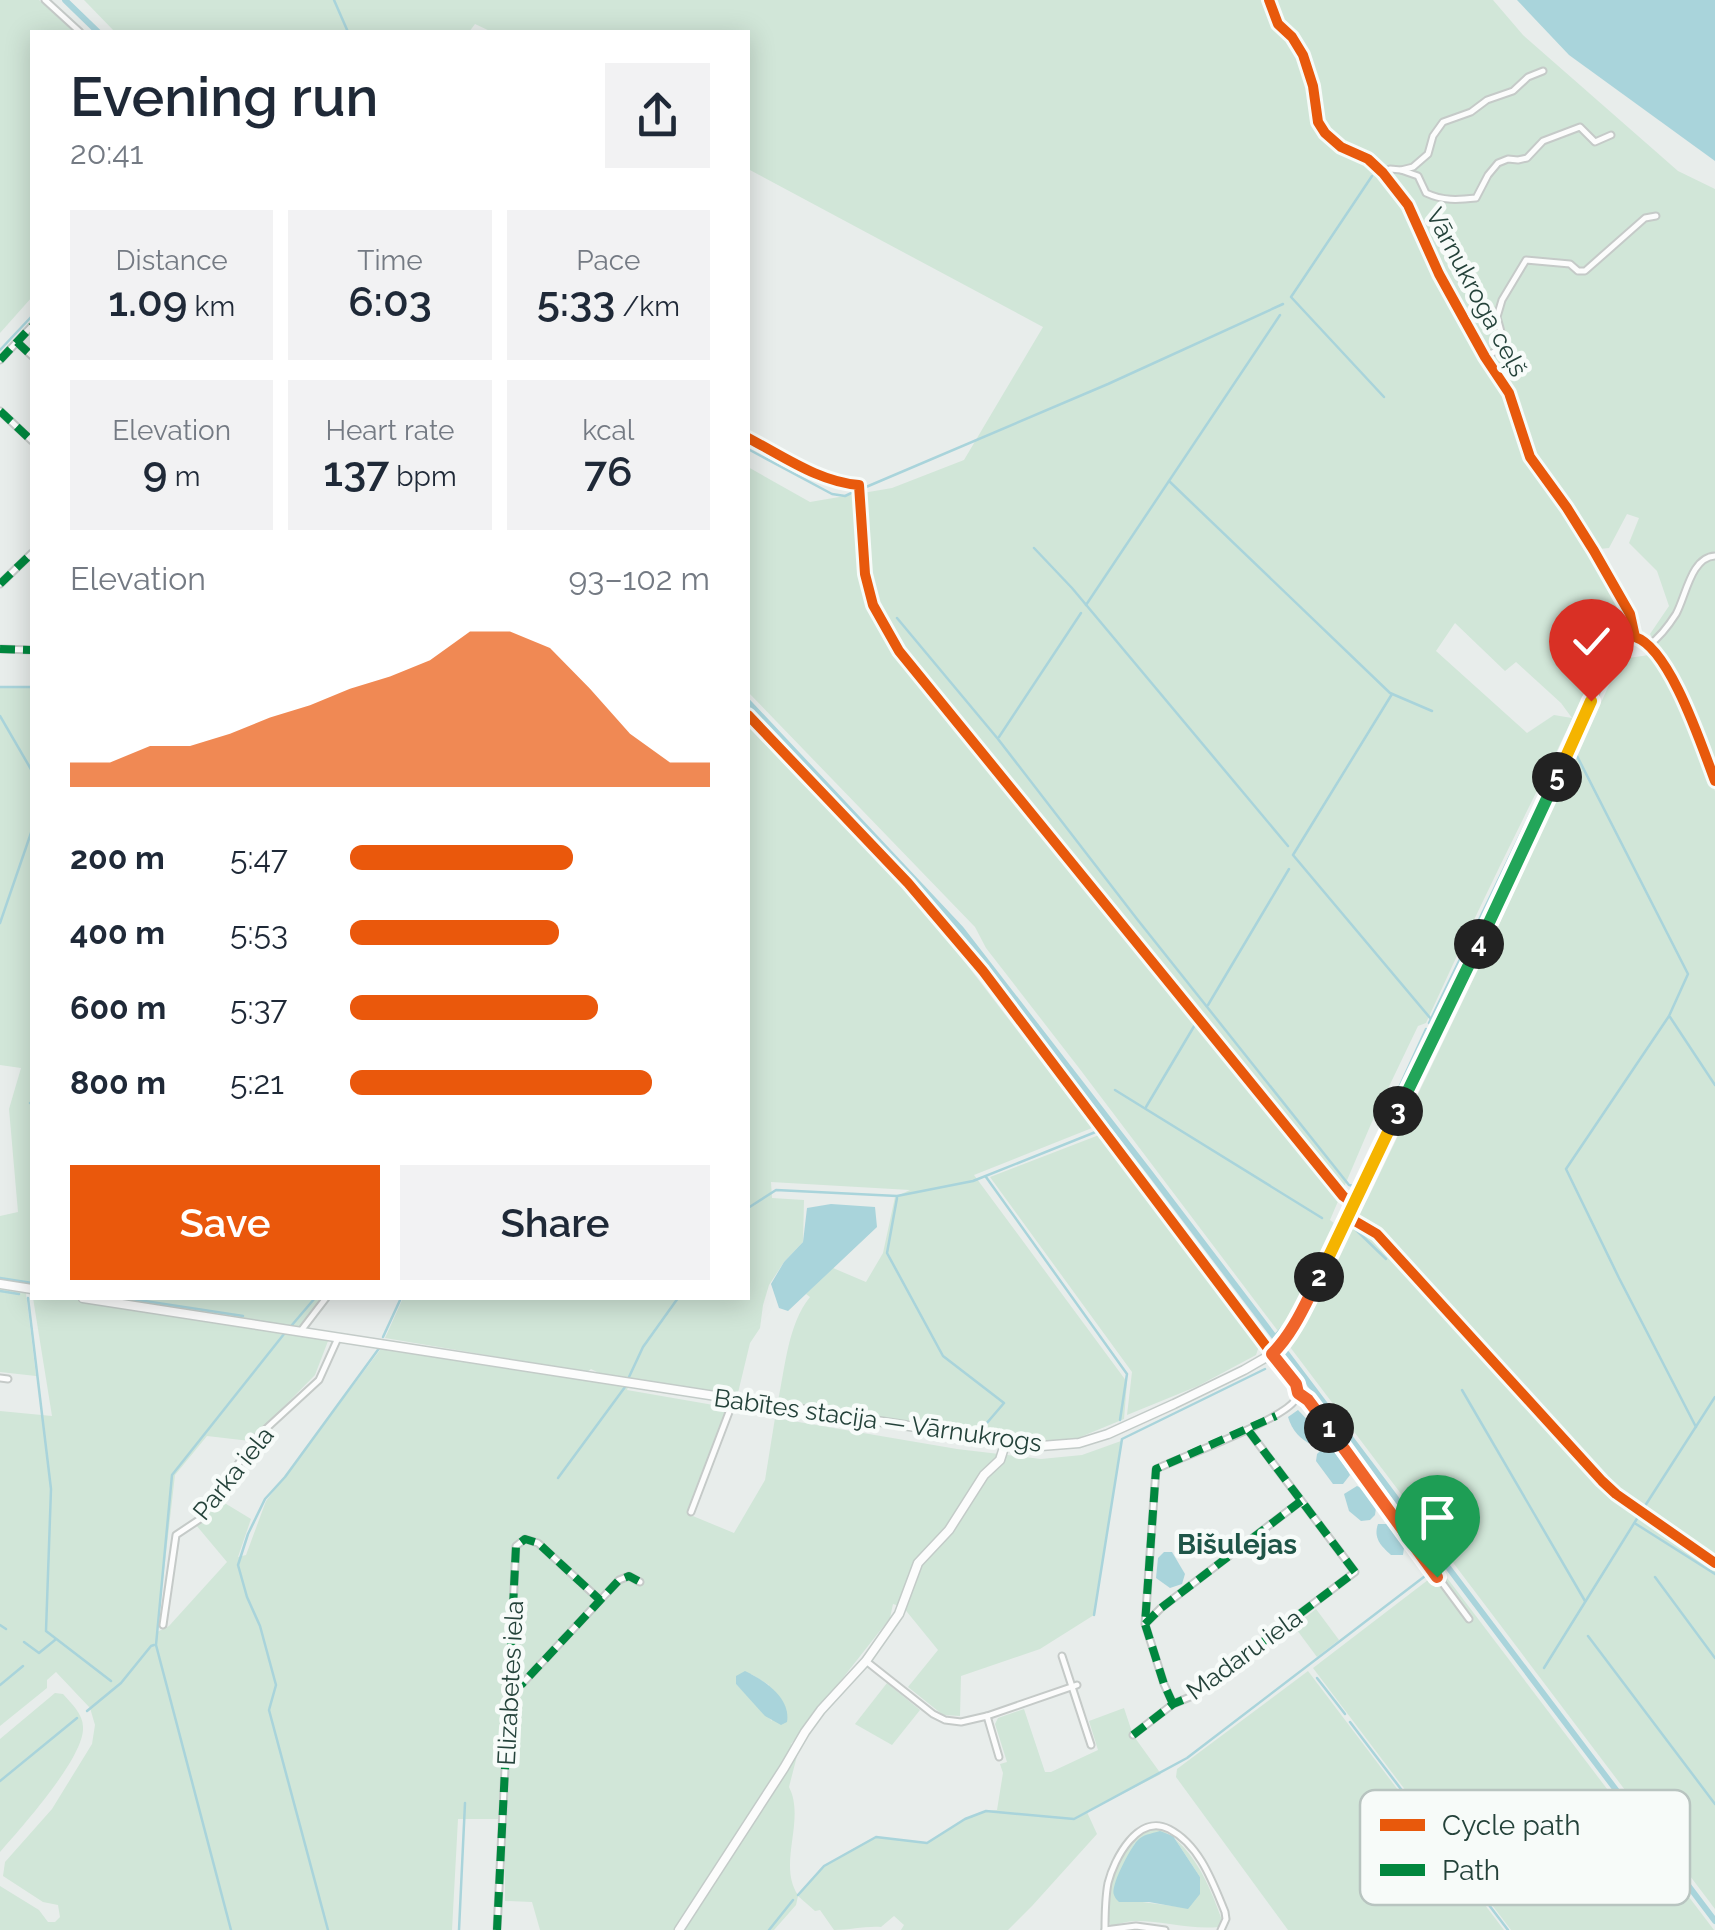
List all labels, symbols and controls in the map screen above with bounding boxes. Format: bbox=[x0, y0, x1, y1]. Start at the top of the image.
button: share bbox=[605, 63, 710, 168]
text: Evening run bbox=[70, 64, 378, 129]
text: 20:41 bbox=[70, 134, 143, 171]
street label: Vārnukroga ceļš bbox=[1420, 203, 1534, 381]
text: Distance bbox=[116, 244, 228, 277]
text: Time bbox=[357, 244, 423, 277]
text: Pace bbox=[576, 244, 640, 277]
text: 1.09 bbox=[108, 277, 187, 326]
text: 6:03 bbox=[348, 277, 432, 326]
text: 5:33 bbox=[537, 277, 615, 326]
text: km bbox=[187, 290, 235, 323]
text: /km bbox=[615, 290, 680, 323]
text: Elevation bbox=[112, 414, 231, 447]
text: Heart rate bbox=[326, 414, 454, 447]
text: kcal bbox=[582, 414, 634, 447]
text: 9 bbox=[143, 447, 168, 496]
text: 137 bbox=[323, 447, 389, 496]
text: 76 bbox=[584, 447, 633, 496]
text: m bbox=[168, 460, 200, 493]
text: bpm bbox=[389, 460, 457, 493]
text: Elevation bbox=[70, 560, 206, 597]
text: 93–102 m bbox=[569, 560, 710, 597]
pin bbox=[1549, 599, 1634, 702]
icon: check bbox=[1564, 614, 1619, 669]
pin: 5 bbox=[1532, 752, 1582, 802]
text: 5 bbox=[1549, 760, 1565, 793]
text: 200 m bbox=[70, 839, 165, 876]
text: 5:47 bbox=[230, 839, 288, 876]
text: 400 m bbox=[70, 914, 165, 951]
text: 5:53 bbox=[230, 914, 288, 951]
pin: 4 bbox=[1454, 919, 1504, 969]
text: 4 bbox=[1471, 927, 1487, 960]
text: 600 m bbox=[70, 989, 166, 1026]
text: 5:37 bbox=[230, 989, 288, 1026]
text: 800 m bbox=[70, 1064, 166, 1101]
text: 5:21 bbox=[230, 1064, 284, 1101]
pin: 3 bbox=[1373, 1086, 1423, 1136]
text: 3 bbox=[1390, 1094, 1406, 1127]
button: Save bbox=[70, 1165, 380, 1280]
button: Share bbox=[400, 1165, 710, 1280]
pin: 2 bbox=[1294, 1252, 1344, 1302]
text: 2 bbox=[1311, 1260, 1327, 1293]
street label: Babītes stacija — Vārnukrogs bbox=[712, 1382, 1044, 1458]
pin: 1 bbox=[1304, 1403, 1354, 1453]
text: 1 bbox=[1322, 1411, 1336, 1444]
street label: Parka iela bbox=[186, 1420, 280, 1526]
pin bbox=[1395, 1475, 1480, 1578]
icon: arrive bbox=[1410, 1490, 1465, 1545]
district label: Bišulejas bbox=[1177, 1528, 1297, 1561]
street label: Elizabetes iela bbox=[491, 1600, 529, 1766]
street label: Madaru iela bbox=[1181, 1602, 1307, 1706]
legend bbox=[1360, 1790, 1690, 1905]
text: Cycle path bbox=[1442, 1809, 1581, 1842]
text: Path bbox=[1442, 1854, 1500, 1887]

